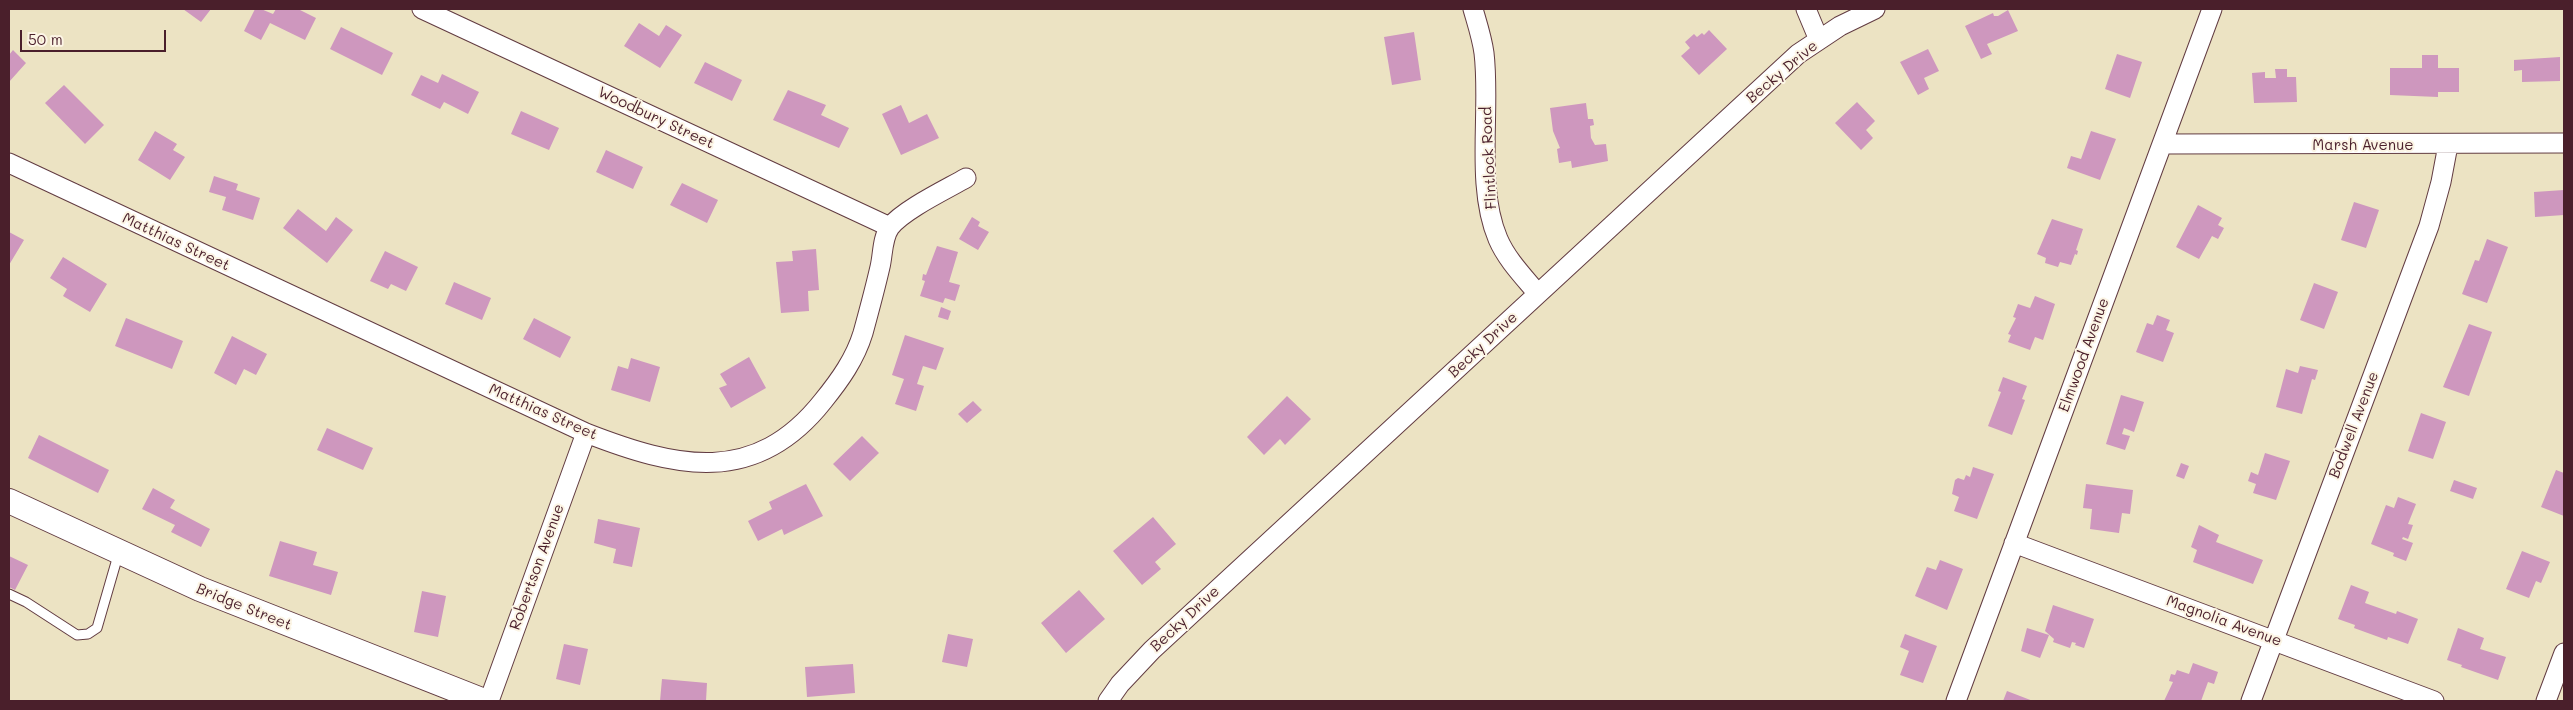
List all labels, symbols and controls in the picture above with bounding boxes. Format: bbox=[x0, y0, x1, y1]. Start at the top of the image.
scale bar bbox=[22, 20, 169, 52]
text: 50 m bbox=[28, 29, 63, 49]
street label: Becky Drive bbox=[1743, 37, 1821, 107]
street label: Woodbury Street bbox=[595, 83, 717, 153]
street label: Flintlock Road bbox=[1477, 106, 1501, 210]
street label: Marsh Avenue bbox=[2312, 136, 2414, 154]
street label: Matthias Street bbox=[119, 209, 233, 275]
street label: Elmwood Avenue bbox=[2055, 296, 2113, 414]
street label: Becky Drive bbox=[1445, 309, 1521, 381]
street label: Bodwell Avenue bbox=[2325, 369, 2383, 481]
street label: Matthias Street bbox=[486, 380, 600, 444]
street label: Robertson Avenue bbox=[506, 502, 568, 632]
street label: Bridge Street bbox=[194, 580, 294, 634]
street label: Becky Drive bbox=[1147, 583, 1223, 655]
street label: Magnolia Avenue bbox=[2164, 592, 2284, 650]

